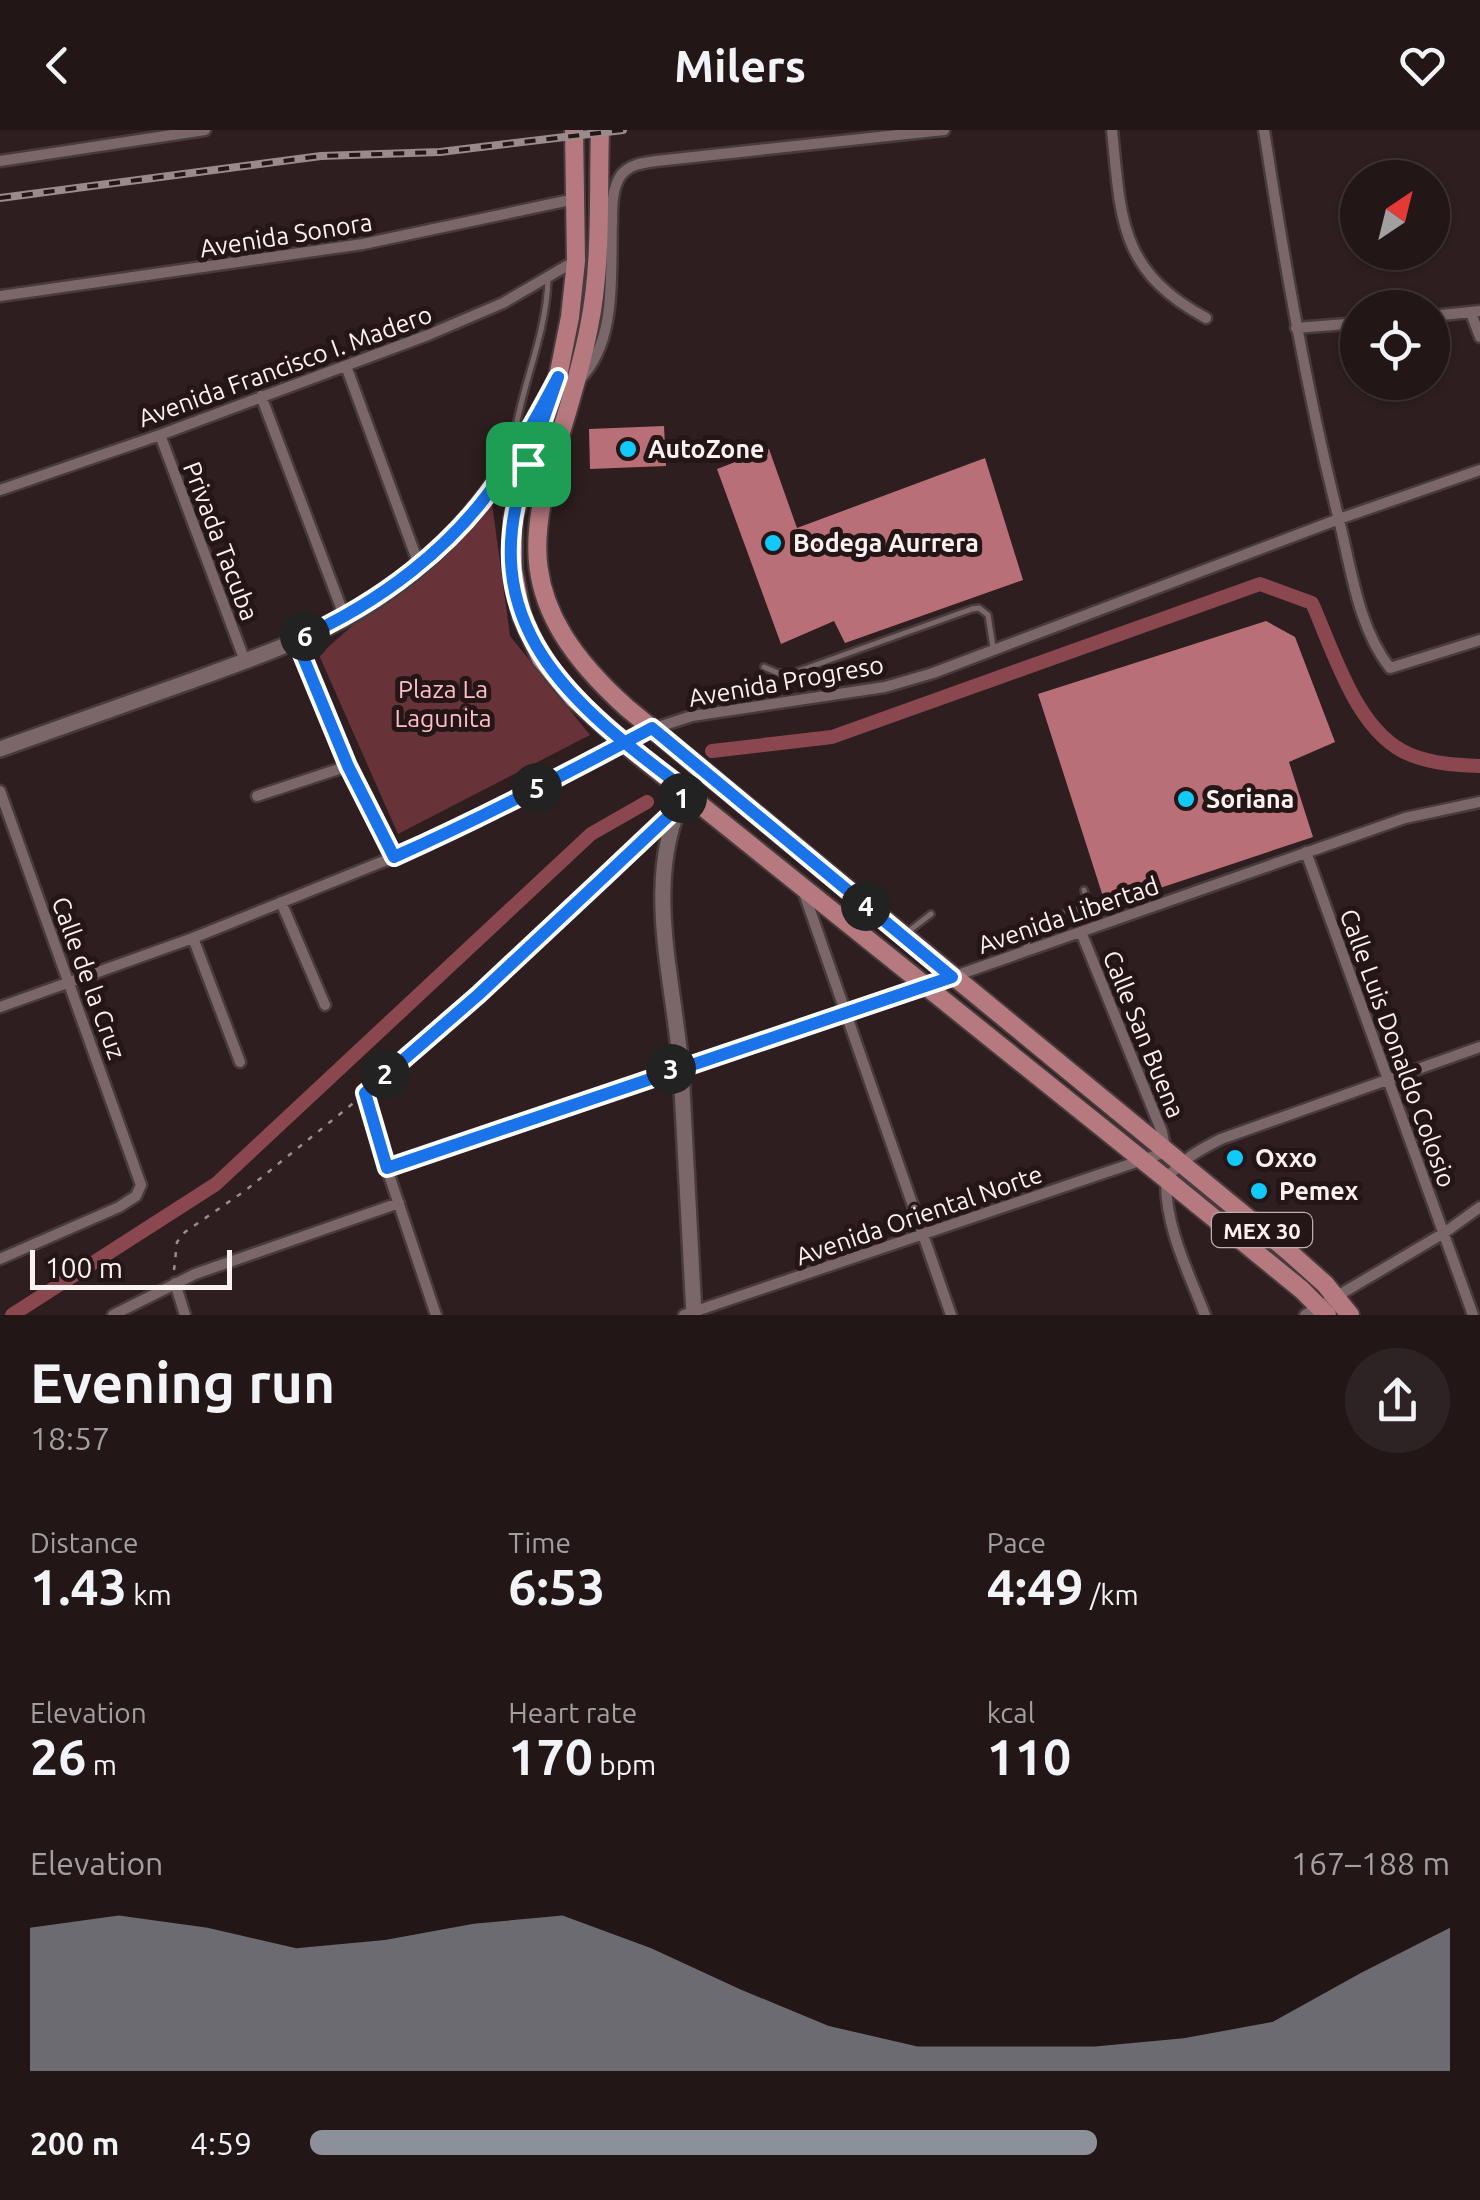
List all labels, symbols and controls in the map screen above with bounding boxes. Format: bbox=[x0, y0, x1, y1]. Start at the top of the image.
icon: back bbox=[30, 38, 85, 93]
icon: heart bbox=[1395, 38, 1450, 93]
text: Milers bbox=[674, 40, 806, 91]
north arrow bbox=[1340, 160, 1450, 270]
map controls bbox=[1340, 160, 1450, 400]
street label: Avenida Sonora bbox=[198, 208, 374, 262]
button: locate bbox=[1340, 290, 1450, 400]
street label: Avenida Francisco I. Madero bbox=[134, 300, 436, 432]
pin bbox=[486, 422, 571, 507]
place label: AutoZone bbox=[648, 435, 764, 463]
icon: arrive bbox=[501, 437, 556, 492]
marker: AutoZone bbox=[617, 438, 639, 460]
street label: Privada Tacuba bbox=[178, 458, 264, 624]
place label: Bodega Aurrera bbox=[793, 529, 979, 557]
marker: Bodega Aurrera bbox=[762, 532, 784, 554]
pin: 6 bbox=[280, 611, 330, 661]
text: 6 bbox=[297, 620, 313, 651]
street label: Avenida Progreso bbox=[686, 650, 886, 712]
park label: Plaza La Lagunita bbox=[394, 675, 492, 732]
pin: 5 bbox=[512, 763, 562, 813]
text: 5 bbox=[529, 772, 545, 803]
pin: 1 bbox=[657, 773, 707, 823]
text: 1 bbox=[674, 782, 690, 813]
place label: Soriana bbox=[1206, 785, 1294, 813]
marker: Soriana bbox=[1175, 788, 1197, 810]
street label: Avenida Libertad bbox=[974, 871, 1162, 959]
pin: 4 bbox=[841, 881, 891, 931]
text: 4 bbox=[858, 890, 874, 921]
street label: Calle de la Cruz bbox=[47, 893, 131, 1063]
street label: Calle Luis Donaldo Colosio bbox=[1335, 905, 1461, 1191]
street label: Calle San Buena bbox=[1098, 946, 1190, 1122]
pin: 3 bbox=[646, 1044, 696, 1094]
pin: 2 bbox=[360, 1049, 410, 1099]
text: 3 bbox=[663, 1053, 679, 1084]
text: 2 bbox=[377, 1058, 393, 1089]
place label: Oxxo bbox=[1255, 1144, 1317, 1172]
marker: Oxxo bbox=[1224, 1147, 1246, 1169]
street label: Avenida Oriental Norte bbox=[792, 1160, 1046, 1270]
place label: Pemex bbox=[1279, 1177, 1359, 1205]
marker: Pemex bbox=[1248, 1180, 1270, 1202]
road number: MEX 30 bbox=[1212, 1213, 1312, 1247]
scale bar bbox=[30, 1245, 232, 1290]
text: 100 m bbox=[45, 1252, 123, 1283]
button: share bbox=[1345, 1348, 1450, 1453]
text: Evening run bbox=[30, 1352, 335, 1413]
text: 18:57 bbox=[30, 1420, 110, 1456]
text: Distance bbox=[30, 1527, 138, 1558]
text: Time bbox=[508, 1527, 571, 1558]
text: Pace bbox=[987, 1527, 1046, 1558]
text: 1.43 bbox=[30, 1558, 127, 1614]
text: 6:53 bbox=[508, 1558, 605, 1614]
text: 4:49 bbox=[987, 1558, 1084, 1614]
text: km bbox=[127, 1579, 172, 1610]
text: /km bbox=[1084, 1579, 1139, 1610]
text: Elevation bbox=[30, 1697, 147, 1728]
text: Heart rate bbox=[508, 1697, 637, 1728]
text: kcal bbox=[987, 1697, 1035, 1728]
text: 26 bbox=[30, 1728, 86, 1784]
text: 170 bbox=[508, 1728, 593, 1784]
text: 110 bbox=[987, 1728, 1071, 1784]
text: m bbox=[86, 1749, 117, 1780]
text: bpm bbox=[593, 1749, 656, 1780]
text: Elevation bbox=[30, 1845, 163, 1881]
text: 167–188 m bbox=[1291, 1845, 1450, 1881]
text: 200 m bbox=[30, 2125, 119, 2161]
text: 4:59 bbox=[190, 2125, 252, 2161]

